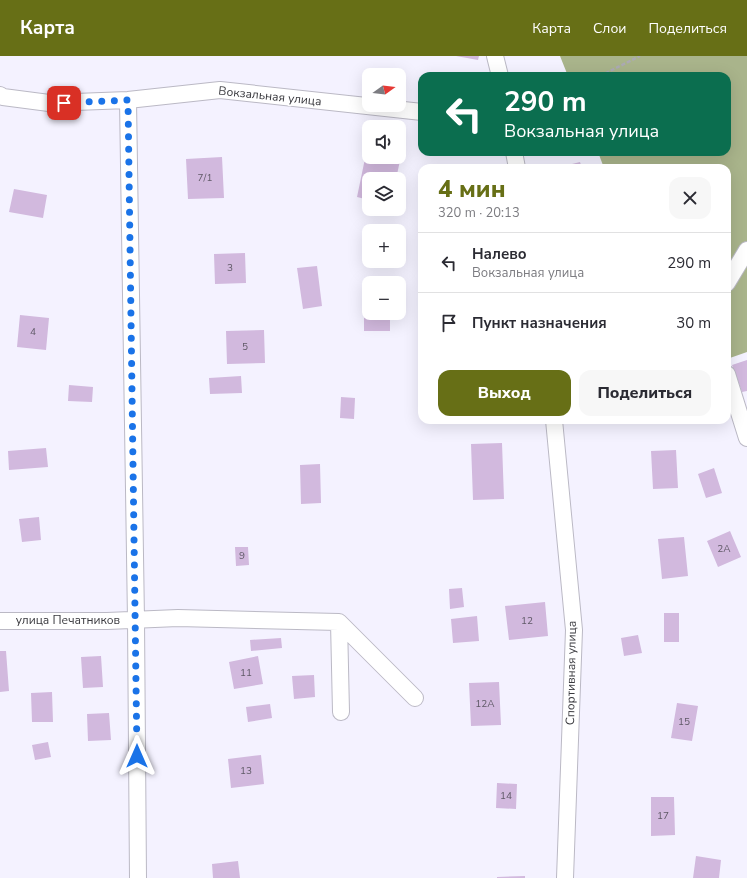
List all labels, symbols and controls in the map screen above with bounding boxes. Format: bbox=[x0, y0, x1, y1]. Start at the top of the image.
text: Карта bbox=[20, 15, 75, 41]
text: Карта bbox=[532, 19, 571, 38]
text: Слои bbox=[593, 19, 627, 38]
text: Поделиться bbox=[649, 19, 727, 38]
north arrow bbox=[362, 68, 406, 112]
map controls bbox=[362, 68, 406, 320]
street label: Вокзальная улица bbox=[218, 83, 322, 109]
text: 290 m bbox=[504, 83, 587, 121]
pin bbox=[47, 86, 81, 120]
icon: left bbox=[438, 88, 490, 140]
icon: arrive bbox=[53, 92, 75, 114]
text: Вокзальная улица bbox=[504, 119, 659, 143]
button: sound bbox=[362, 120, 406, 164]
house number: 7/1 bbox=[198, 171, 212, 185]
button: layers bbox=[362, 172, 406, 216]
text: 4 мин bbox=[438, 173, 506, 205]
button: close bbox=[669, 177, 711, 219]
text: 320 m · 20:13 bbox=[438, 204, 520, 222]
button: + bbox=[362, 224, 406, 268]
text: Налево bbox=[472, 244, 527, 264]
icon: left bbox=[438, 252, 460, 274]
text: 290 m bbox=[667, 253, 711, 273]
house number: 3 bbox=[227, 261, 233, 275]
text: Вокзальная улица bbox=[472, 264, 584, 282]
button: − bbox=[362, 276, 406, 320]
icon: arrive bbox=[438, 312, 460, 334]
text: Пункт назначения bbox=[472, 313, 607, 333]
text: 30 m bbox=[676, 313, 711, 333]
house number: 4 bbox=[30, 325, 36, 339]
house number: 5 bbox=[242, 340, 248, 354]
button: Выход bbox=[438, 370, 571, 416]
button: Поделиться bbox=[579, 370, 711, 416]
house number: 2А bbox=[717, 542, 731, 556]
house number: 9 bbox=[239, 549, 245, 563]
street label: улица Печатников bbox=[16, 612, 121, 628]
house number: 12 bbox=[521, 614, 533, 628]
street label: Спортивная улица bbox=[562, 621, 580, 725]
house number: 11 bbox=[240, 666, 252, 680]
house number: 12А bbox=[475, 697, 495, 711]
house number: 15 bbox=[678, 715, 690, 729]
position arrow bbox=[116, 735, 158, 777]
house number: 13 bbox=[240, 764, 252, 778]
house number: 14 bbox=[500, 789, 512, 803]
house number: 17 bbox=[657, 809, 669, 823]

